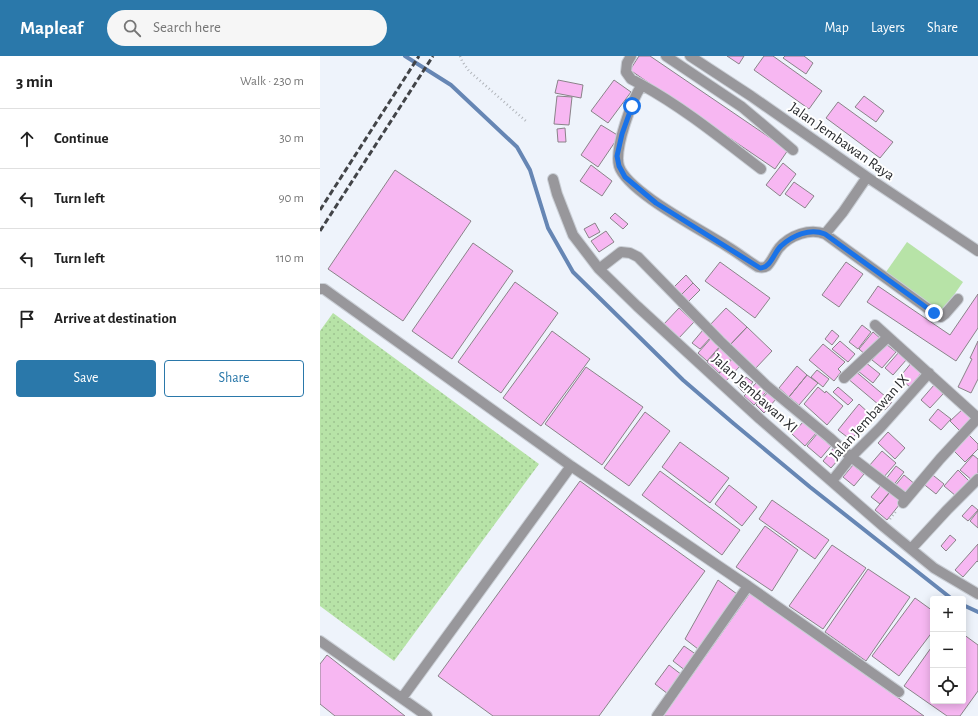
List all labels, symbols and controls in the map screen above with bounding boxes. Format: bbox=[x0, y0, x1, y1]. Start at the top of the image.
search box bbox=[107, 10, 387, 46]
icon: search bbox=[121, 17, 143, 39]
text: Mapleaf bbox=[20, 19, 83, 38]
text: Search here bbox=[153, 20, 221, 35]
text: Map bbox=[824, 21, 849, 35]
text: Layers bbox=[871, 21, 905, 35]
text: Share bbox=[927, 21, 958, 35]
text: 3 min bbox=[16, 73, 53, 90]
text: Walk · 230 m bbox=[240, 75, 304, 88]
route start bbox=[623, 97, 641, 115]
street label: Jalan Jembawan Raya bbox=[786, 100, 897, 183]
icon: ahead bbox=[16, 128, 38, 150]
text: Continue bbox=[54, 131, 109, 146]
text: 30 m bbox=[279, 132, 304, 145]
icon: left bbox=[16, 188, 38, 210]
text: Turn left bbox=[54, 191, 105, 206]
text: 90 m bbox=[278, 192, 304, 205]
icon: left bbox=[16, 248, 38, 270]
text: Turn left bbox=[54, 251, 105, 266]
text: 110 m bbox=[276, 252, 304, 265]
route end bbox=[925, 304, 943, 322]
icon: arrive bbox=[16, 308, 38, 330]
text: Arrive at destination bbox=[54, 311, 177, 326]
street label: Jalan Jembawan XI bbox=[709, 351, 800, 436]
button: Save bbox=[16, 360, 156, 397]
button: Share bbox=[164, 360, 304, 397]
street label: Jalan Jembawan IX bbox=[827, 372, 912, 463]
map controls bbox=[930, 596, 966, 704]
button: + bbox=[930, 596, 966, 632]
button: − bbox=[930, 632, 966, 668]
button: locate bbox=[930, 668, 966, 704]

